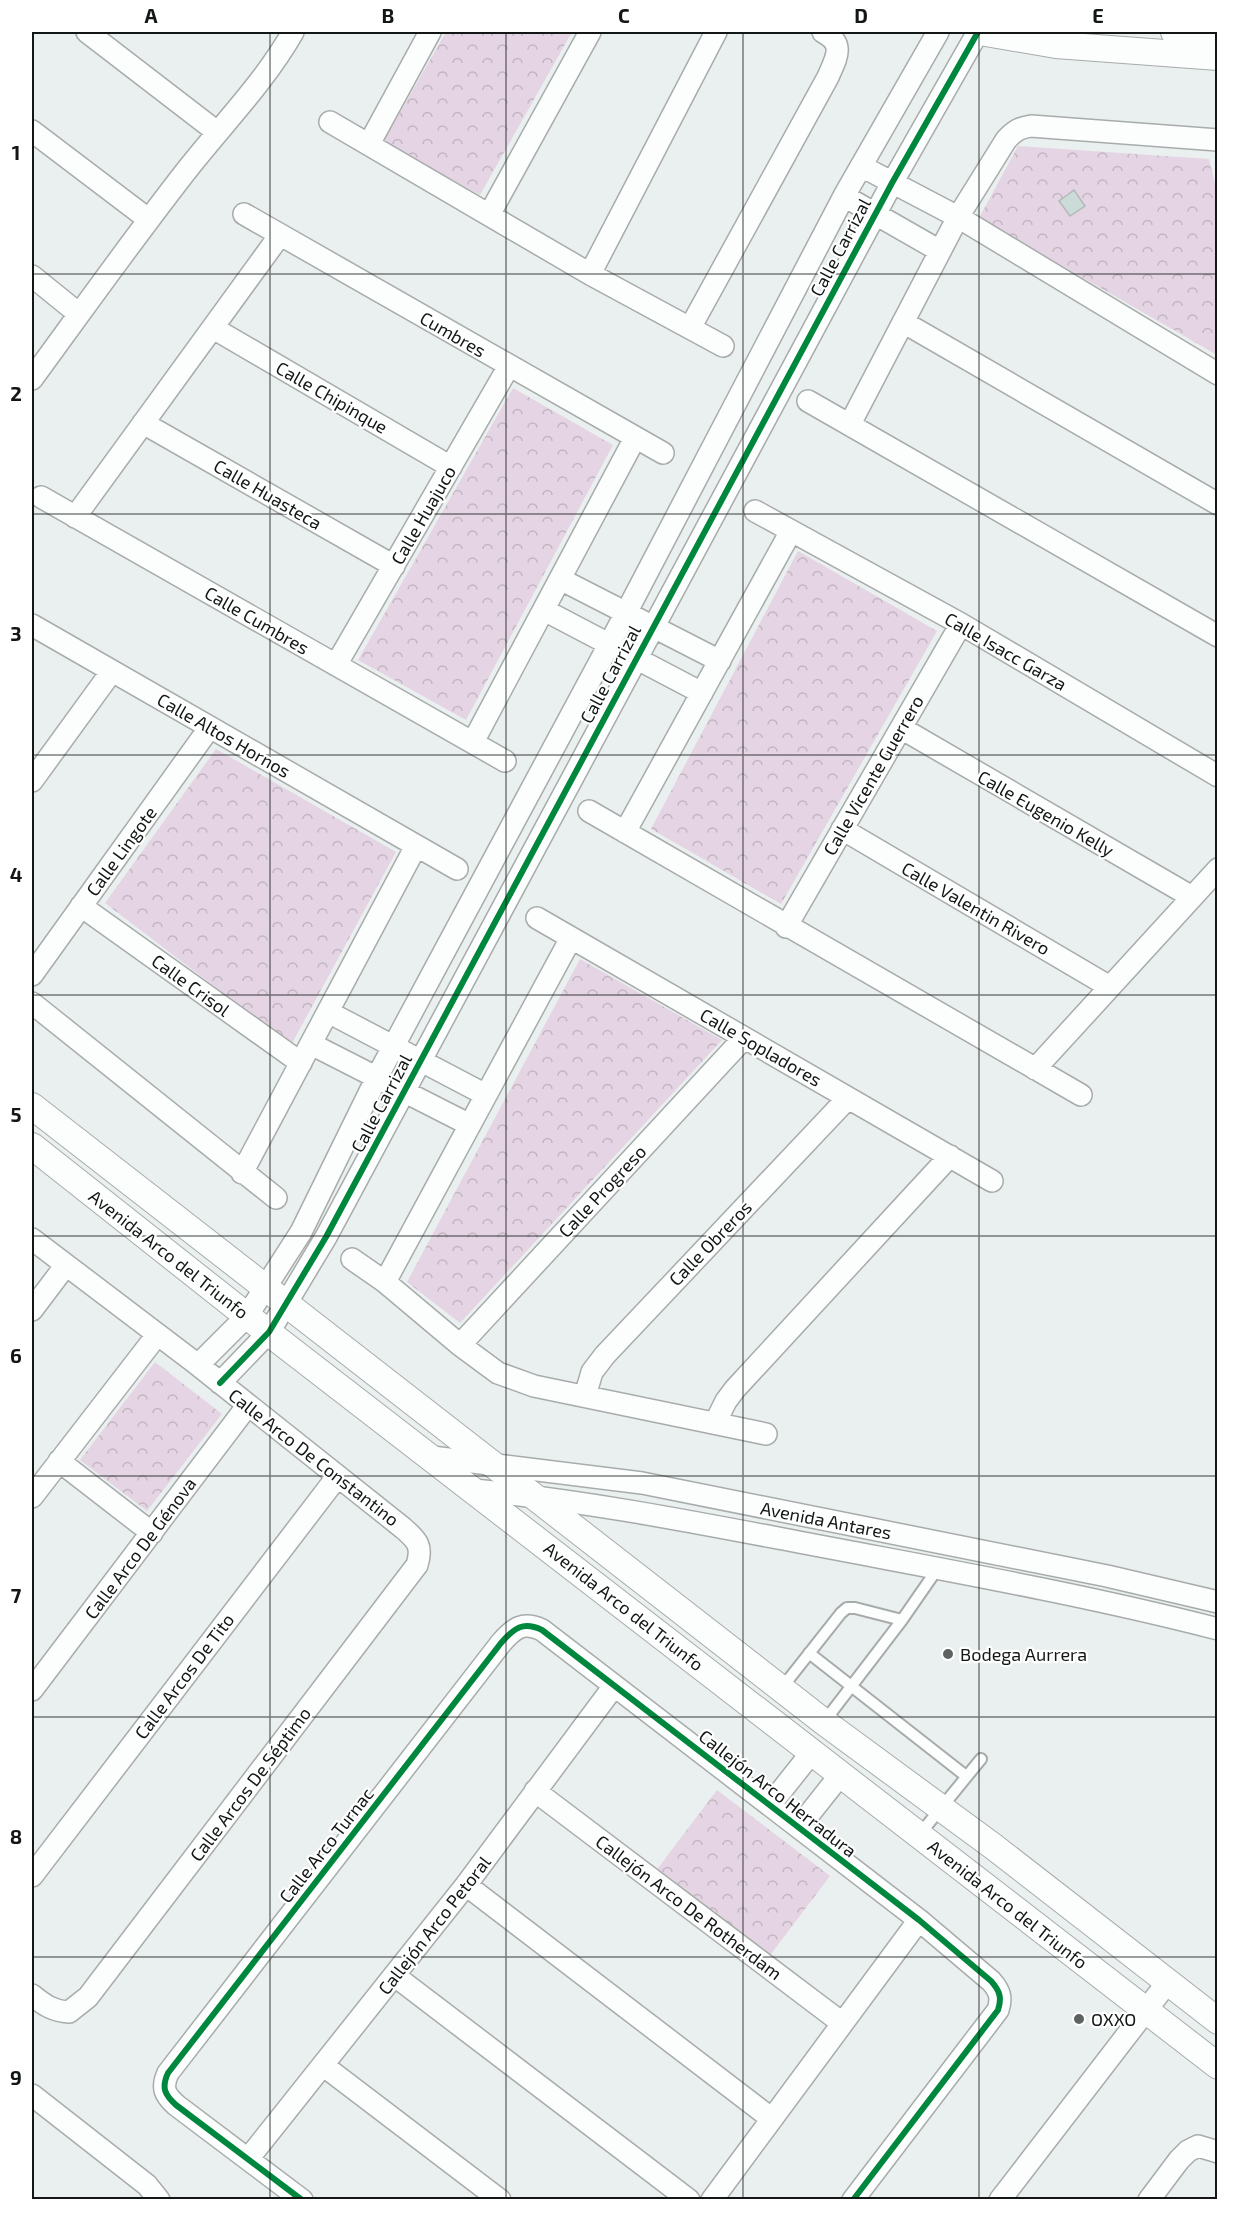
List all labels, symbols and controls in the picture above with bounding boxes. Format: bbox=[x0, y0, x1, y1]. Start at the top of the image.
text: A bbox=[144, 3, 158, 27]
text: B bbox=[382, 3, 394, 27]
text: C bbox=[618, 3, 630, 27]
text: D bbox=[854, 3, 868, 27]
text: E bbox=[1092, 3, 1104, 27]
text: 1 bbox=[12, 140, 20, 164]
street label: Calle Carrizal bbox=[805, 194, 875, 300]
street label: Cumbres bbox=[416, 306, 490, 362]
street label: Calle Chipinque bbox=[272, 356, 392, 438]
text: 2 bbox=[10, 381, 22, 405]
street label: Calle Huasteca bbox=[210, 454, 326, 534]
street label: Calle Huajuco bbox=[386, 462, 460, 568]
street label: Calle Cumbres bbox=[201, 581, 313, 659]
street label: Calle Isacc Garza bbox=[941, 607, 1071, 695]
text: 3 bbox=[10, 621, 22, 645]
street label: Calle Carrizal bbox=[575, 621, 645, 727]
street label: Calle Altos Hornos bbox=[154, 688, 294, 782]
street label: Calle Vicente Guerrero bbox=[818, 691, 928, 859]
street label: Calle Eugenio Kelly bbox=[974, 765, 1118, 861]
street label: Calle Lingote bbox=[81, 802, 161, 900]
street label: Calle Valentin Rivero bbox=[898, 857, 1054, 959]
text: 4 bbox=[10, 862, 23, 886]
street label: Calle Crisol bbox=[148, 949, 235, 1021]
street label: Calle Sopladores bbox=[696, 1003, 826, 1091]
street label: Calle Carrizal bbox=[346, 1050, 416, 1156]
text: 5 bbox=[10, 1102, 22, 1126]
street label: Calle Progreso bbox=[554, 1140, 650, 1242]
street label: Avenida Arco del Triunfo bbox=[85, 1185, 253, 1323]
street label: Calle Obreros bbox=[664, 1196, 756, 1290]
text: 6 bbox=[10, 1343, 22, 1367]
street label: Calle Arco De Constantino bbox=[224, 1384, 404, 1530]
street label: Calle Arco De Génova bbox=[80, 1473, 200, 1623]
street label: Avenida Antares bbox=[759, 1497, 893, 1543]
street label: Avenida Arco del Triunfo bbox=[540, 1537, 708, 1675]
text: 7 bbox=[11, 1583, 22, 1607]
street label: Calle Arcos De Tito bbox=[130, 1609, 238, 1743]
place label: Bodega Aurrera bbox=[960, 1643, 1087, 1665]
marker: Bodega Aurrera bbox=[941, 1647, 955, 1661]
street label: Calle Arcos De Séptimo bbox=[185, 1703, 315, 1865]
street label: Callejón Arco Herradura bbox=[695, 1725, 861, 1861]
street label: Calle Arco Turnac bbox=[274, 1783, 378, 1907]
text: 8 bbox=[10, 1824, 22, 1848]
street label: Callejón Arco De Rotherdam bbox=[592, 1830, 786, 1984]
street label: Avenida Arco del Triunfo bbox=[924, 1835, 1092, 1973]
street label: Callejón Arco Petoral bbox=[373, 1851, 495, 1999]
place label: OXXO bbox=[1091, 2008, 1136, 2030]
marker: OXXO bbox=[1072, 2012, 1086, 2026]
text: 9 bbox=[10, 2065, 22, 2089]

